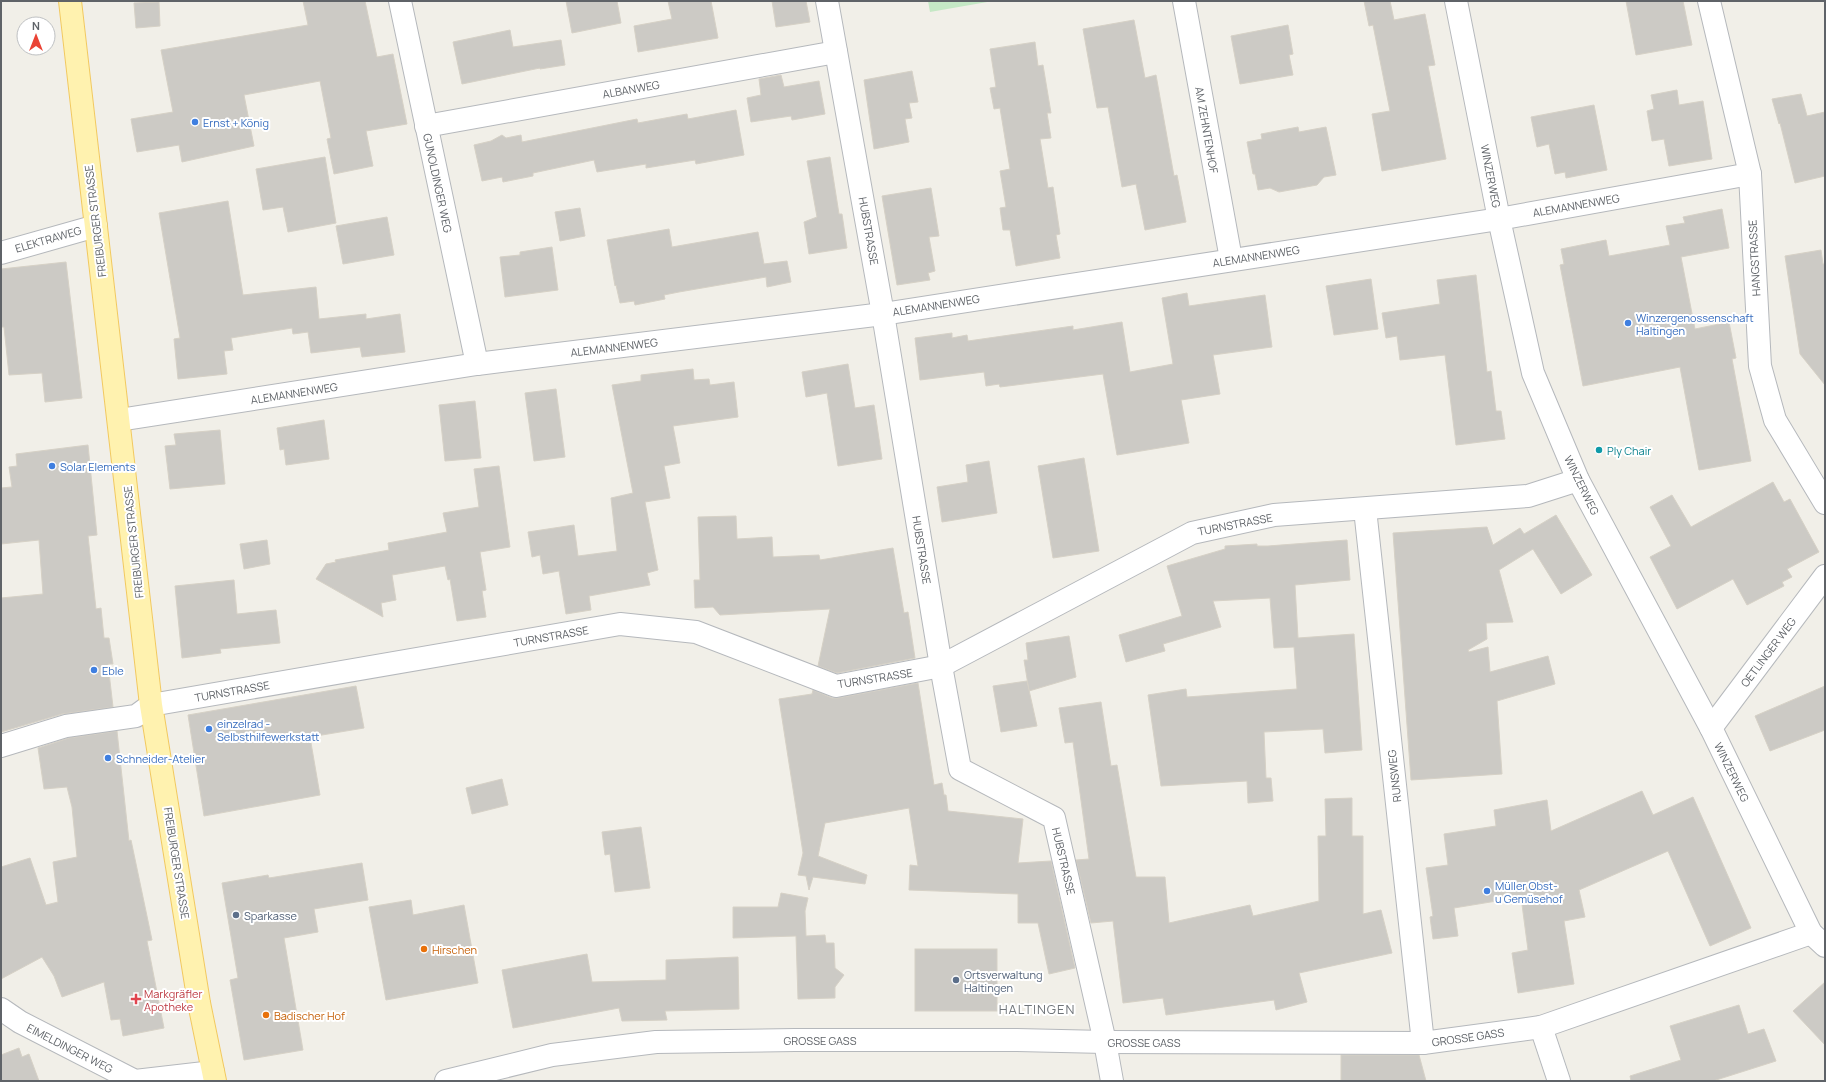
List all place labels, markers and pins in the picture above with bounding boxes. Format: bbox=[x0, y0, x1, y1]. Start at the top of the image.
place label: Ernst + König bbox=[203, 115, 269, 130]
marker: Ernst + König bbox=[190, 117, 200, 127]
place label: Winzergenossenschaft Haltingen bbox=[1636, 310, 1754, 338]
marker: Winzergenossenschaft Haltingen bbox=[1623, 318, 1633, 328]
place label: Ply Chair bbox=[1607, 443, 1651, 458]
marker: Ply Chair bbox=[1594, 445, 1604, 455]
place label: Solar Elements bbox=[60, 459, 136, 474]
marker: Solar Elements bbox=[47, 461, 57, 471]
place label: Eble bbox=[102, 663, 124, 678]
marker: Eble bbox=[89, 665, 99, 675]
place label: einzelrad - Selbsthilfewerkstatt bbox=[217, 716, 319, 744]
marker: einzelrad - Selbsthilfewerkstatt bbox=[204, 724, 214, 734]
place label: Schneider-Atelier bbox=[116, 751, 205, 766]
marker: Schneider-Atelier bbox=[103, 753, 113, 763]
place label: Müller Obst- u Gemüsehof bbox=[1495, 878, 1563, 906]
marker: Müller Obst- u Gemüsehof bbox=[1482, 886, 1492, 896]
place label: Sparkasse bbox=[244, 908, 297, 923]
marker: Sparkasse bbox=[231, 910, 241, 920]
place label: Hirschen bbox=[432, 942, 477, 957]
marker: Hirschen bbox=[419, 944, 429, 954]
place label: Ortsverwaltung Haltingen bbox=[964, 967, 1042, 995]
marker: Ortsverwaltung Haltingen bbox=[951, 975, 961, 985]
place label: Markgräfler Apotheke bbox=[144, 986, 202, 1014]
marker: Markgräfler Apotheke bbox=[131, 994, 141, 1004]
place label: Badischer Hof bbox=[274, 1008, 345, 1023]
marker: Badischer Hof bbox=[261, 1010, 271, 1020]

